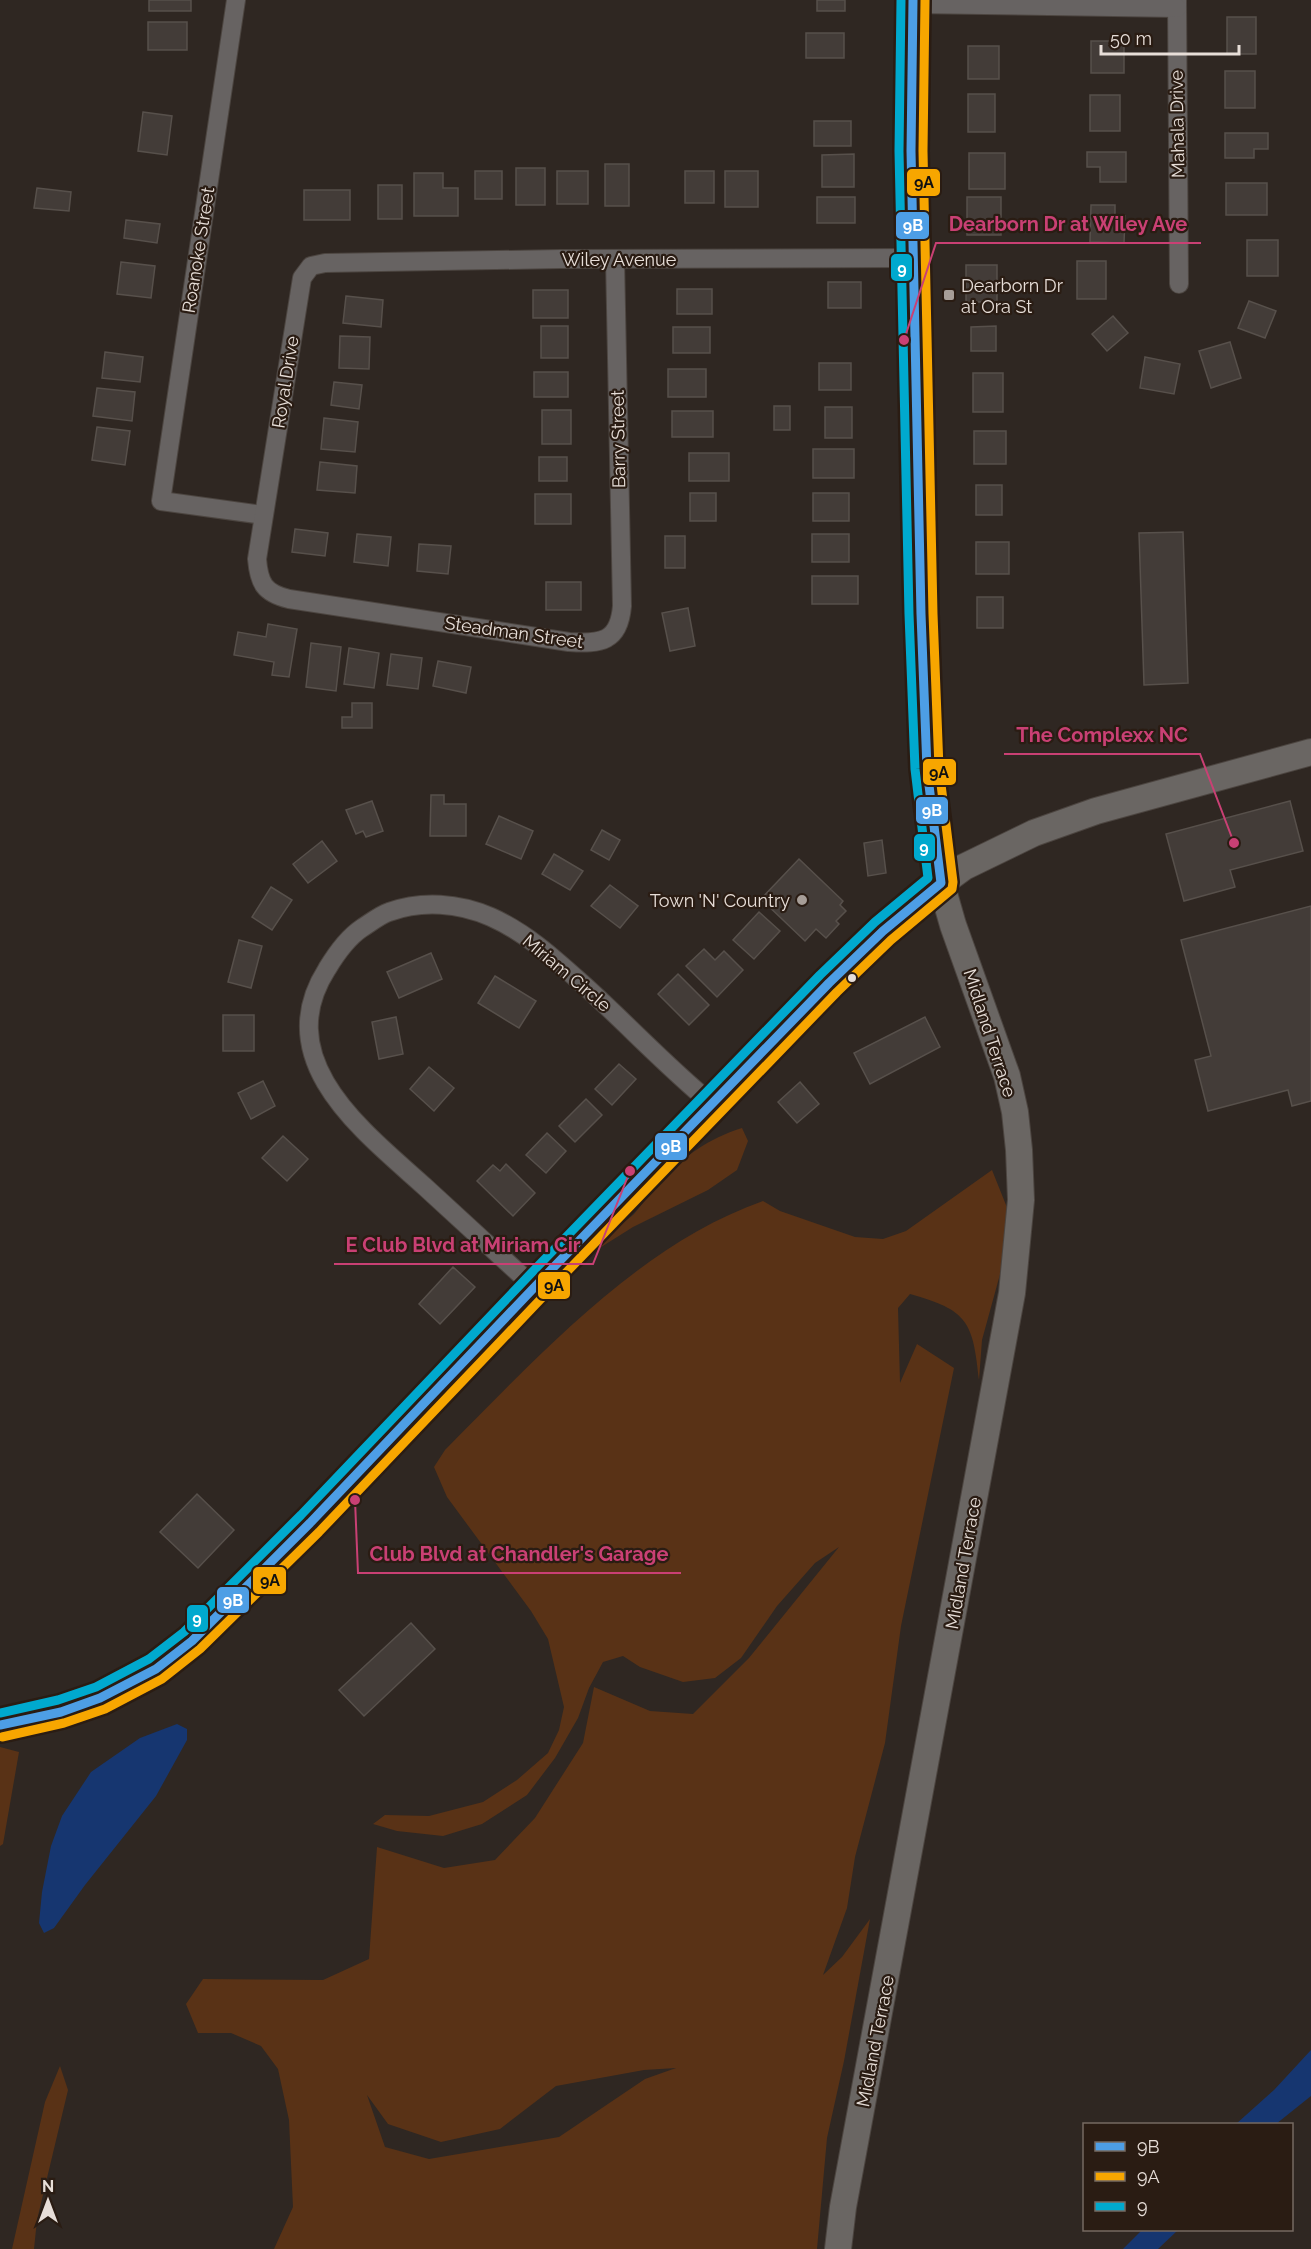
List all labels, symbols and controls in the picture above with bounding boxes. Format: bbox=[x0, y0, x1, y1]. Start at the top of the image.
scale bar bbox=[1101, 18, 1239, 56]
text: 50 m bbox=[1110, 28, 1152, 49]
street label: Mahala Drive bbox=[1166, 69, 1188, 178]
line badge: 9A bbox=[906, 168, 941, 197]
text: 9A bbox=[914, 173, 934, 192]
street label: Roanoke Street bbox=[178, 185, 218, 315]
callout: Dearborn Dr at Wiley Ave bbox=[936, 205, 1201, 243]
line badge: 9B bbox=[895, 211, 930, 240]
text: Dearborn Dr at Wiley Ave bbox=[949, 212, 1187, 236]
text: 9B bbox=[903, 216, 923, 235]
street label: Wiley Avenue bbox=[562, 249, 677, 270]
line badge: 9 bbox=[890, 253, 913, 282]
text: 9 bbox=[897, 259, 907, 278]
place label: Dearborn Dr at Ora St bbox=[961, 275, 1064, 317]
marker: Dearborn Dr at Ora St bbox=[942, 288, 956, 302]
street label: Royal Drive bbox=[267, 334, 303, 430]
street label: Barry Street bbox=[607, 390, 629, 488]
street label: Steadman Street bbox=[443, 612, 585, 652]
callout: The Complexx NC bbox=[1004, 716, 1200, 754]
text: The Complexx NC bbox=[1016, 723, 1188, 747]
line badge: 9A bbox=[922, 758, 957, 786]
text: 9A bbox=[929, 763, 949, 782]
line badge: 9B bbox=[915, 796, 949, 825]
text: 9B bbox=[922, 801, 942, 820]
line badge: 9 bbox=[913, 833, 936, 862]
text: 9 bbox=[919, 838, 929, 857]
place label: Town 'N' Country bbox=[650, 890, 790, 911]
marker: Town 'N' Country bbox=[795, 893, 809, 907]
street label: Miriam Circle bbox=[519, 930, 616, 1016]
street label: Midland Terrace bbox=[959, 966, 1021, 1100]
unlabelled marker bbox=[846, 972, 858, 984]
line badge: 9B bbox=[654, 1132, 688, 1161]
text: 9B bbox=[661, 1137, 681, 1156]
callout: E Club Blvd at Miriam Cir bbox=[334, 1226, 593, 1264]
text: E Club Blvd at Miriam Cir bbox=[345, 1233, 581, 1257]
line badge: 9A bbox=[537, 1271, 571, 1300]
text: 9A bbox=[544, 1276, 564, 1295]
street label: Midland Terrace bbox=[941, 1495, 985, 1631]
callout: Club Blvd at Chandler's Garage bbox=[358, 1535, 681, 1573]
text: Club Blvd at Chandler's Garage bbox=[370, 1542, 668, 1566]
line badge: 9A bbox=[252, 1566, 287, 1595]
text: 9A bbox=[260, 1571, 280, 1590]
line badge: 9B bbox=[216, 1586, 250, 1614]
text: 9B bbox=[223, 1591, 243, 1610]
line badge: 9 bbox=[186, 1604, 209, 1633]
text: 9 bbox=[192, 1609, 202, 1628]
street label: Midland Terrace bbox=[852, 1973, 898, 2109]
legend bbox=[1083, 2123, 1293, 2231]
text: 9B bbox=[1137, 2136, 1160, 2157]
text: 9A bbox=[1137, 2166, 1160, 2187]
north arrow bbox=[18, 2171, 78, 2231]
text: N bbox=[42, 2177, 54, 2196]
text: 9 bbox=[1137, 2196, 1148, 2217]

